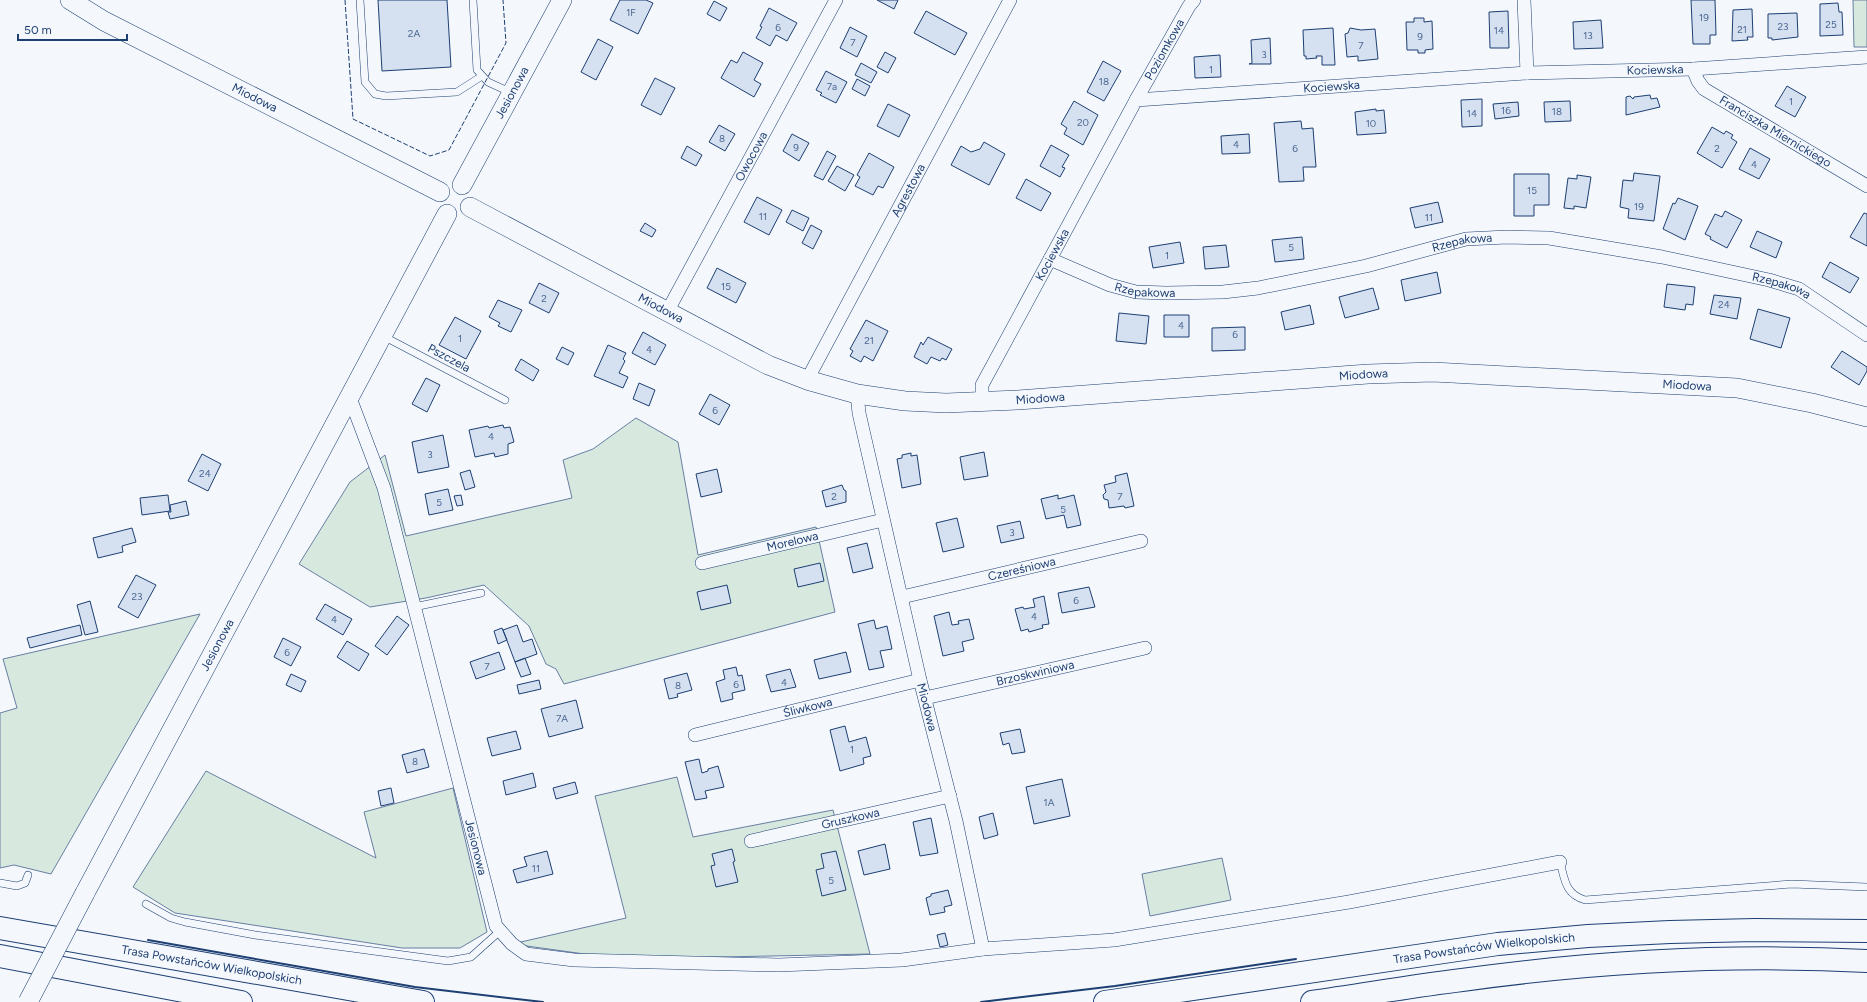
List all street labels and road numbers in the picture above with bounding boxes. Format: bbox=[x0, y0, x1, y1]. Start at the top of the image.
street label: Poziomkowa bbox=[1142, 17, 1187, 82]
street label: Kociewska bbox=[1627, 62, 1684, 78]
street label: Jesionowa bbox=[492, 64, 532, 121]
street label: Kociewska bbox=[1303, 78, 1360, 95]
street label: Miodowa bbox=[230, 80, 280, 115]
street label: Franciszka Miernickiego bbox=[1717, 93, 1834, 170]
street label: Owocowa bbox=[732, 129, 770, 184]
street label: Agrestowa bbox=[888, 161, 928, 219]
street label: Kociewska bbox=[1033, 227, 1072, 283]
street label: Rzepakowa bbox=[1430, 231, 1493, 255]
street label: Rzepakowa bbox=[1751, 270, 1814, 302]
street label: Rzepakowa bbox=[1113, 280, 1175, 300]
street label: Miodowa bbox=[636, 290, 686, 326]
street label: Pszczela bbox=[425, 341, 473, 375]
street label: Miodowa bbox=[1338, 366, 1388, 383]
street label: Miodowa bbox=[1662, 377, 1712, 394]
street label: Miodowa bbox=[1015, 390, 1065, 407]
street label: Morelowa bbox=[765, 529, 820, 554]
street label: Czereśniowa bbox=[987, 554, 1057, 584]
street label: Jesionowa bbox=[198, 617, 237, 673]
street label: Brzoskwiniowa bbox=[995, 657, 1076, 689]
street label: Miodowa bbox=[914, 682, 940, 733]
street label: Śliwkowa bbox=[782, 695, 834, 720]
street label: Gruszkowa bbox=[820, 805, 881, 832]
street label: Jesionowa bbox=[462, 818, 490, 877]
street label: Trasa Powstańców Wielkopolskich bbox=[1392, 930, 1576, 966]
street label: Trasa Powstańców Wielkopolskich bbox=[120, 942, 303, 988]

